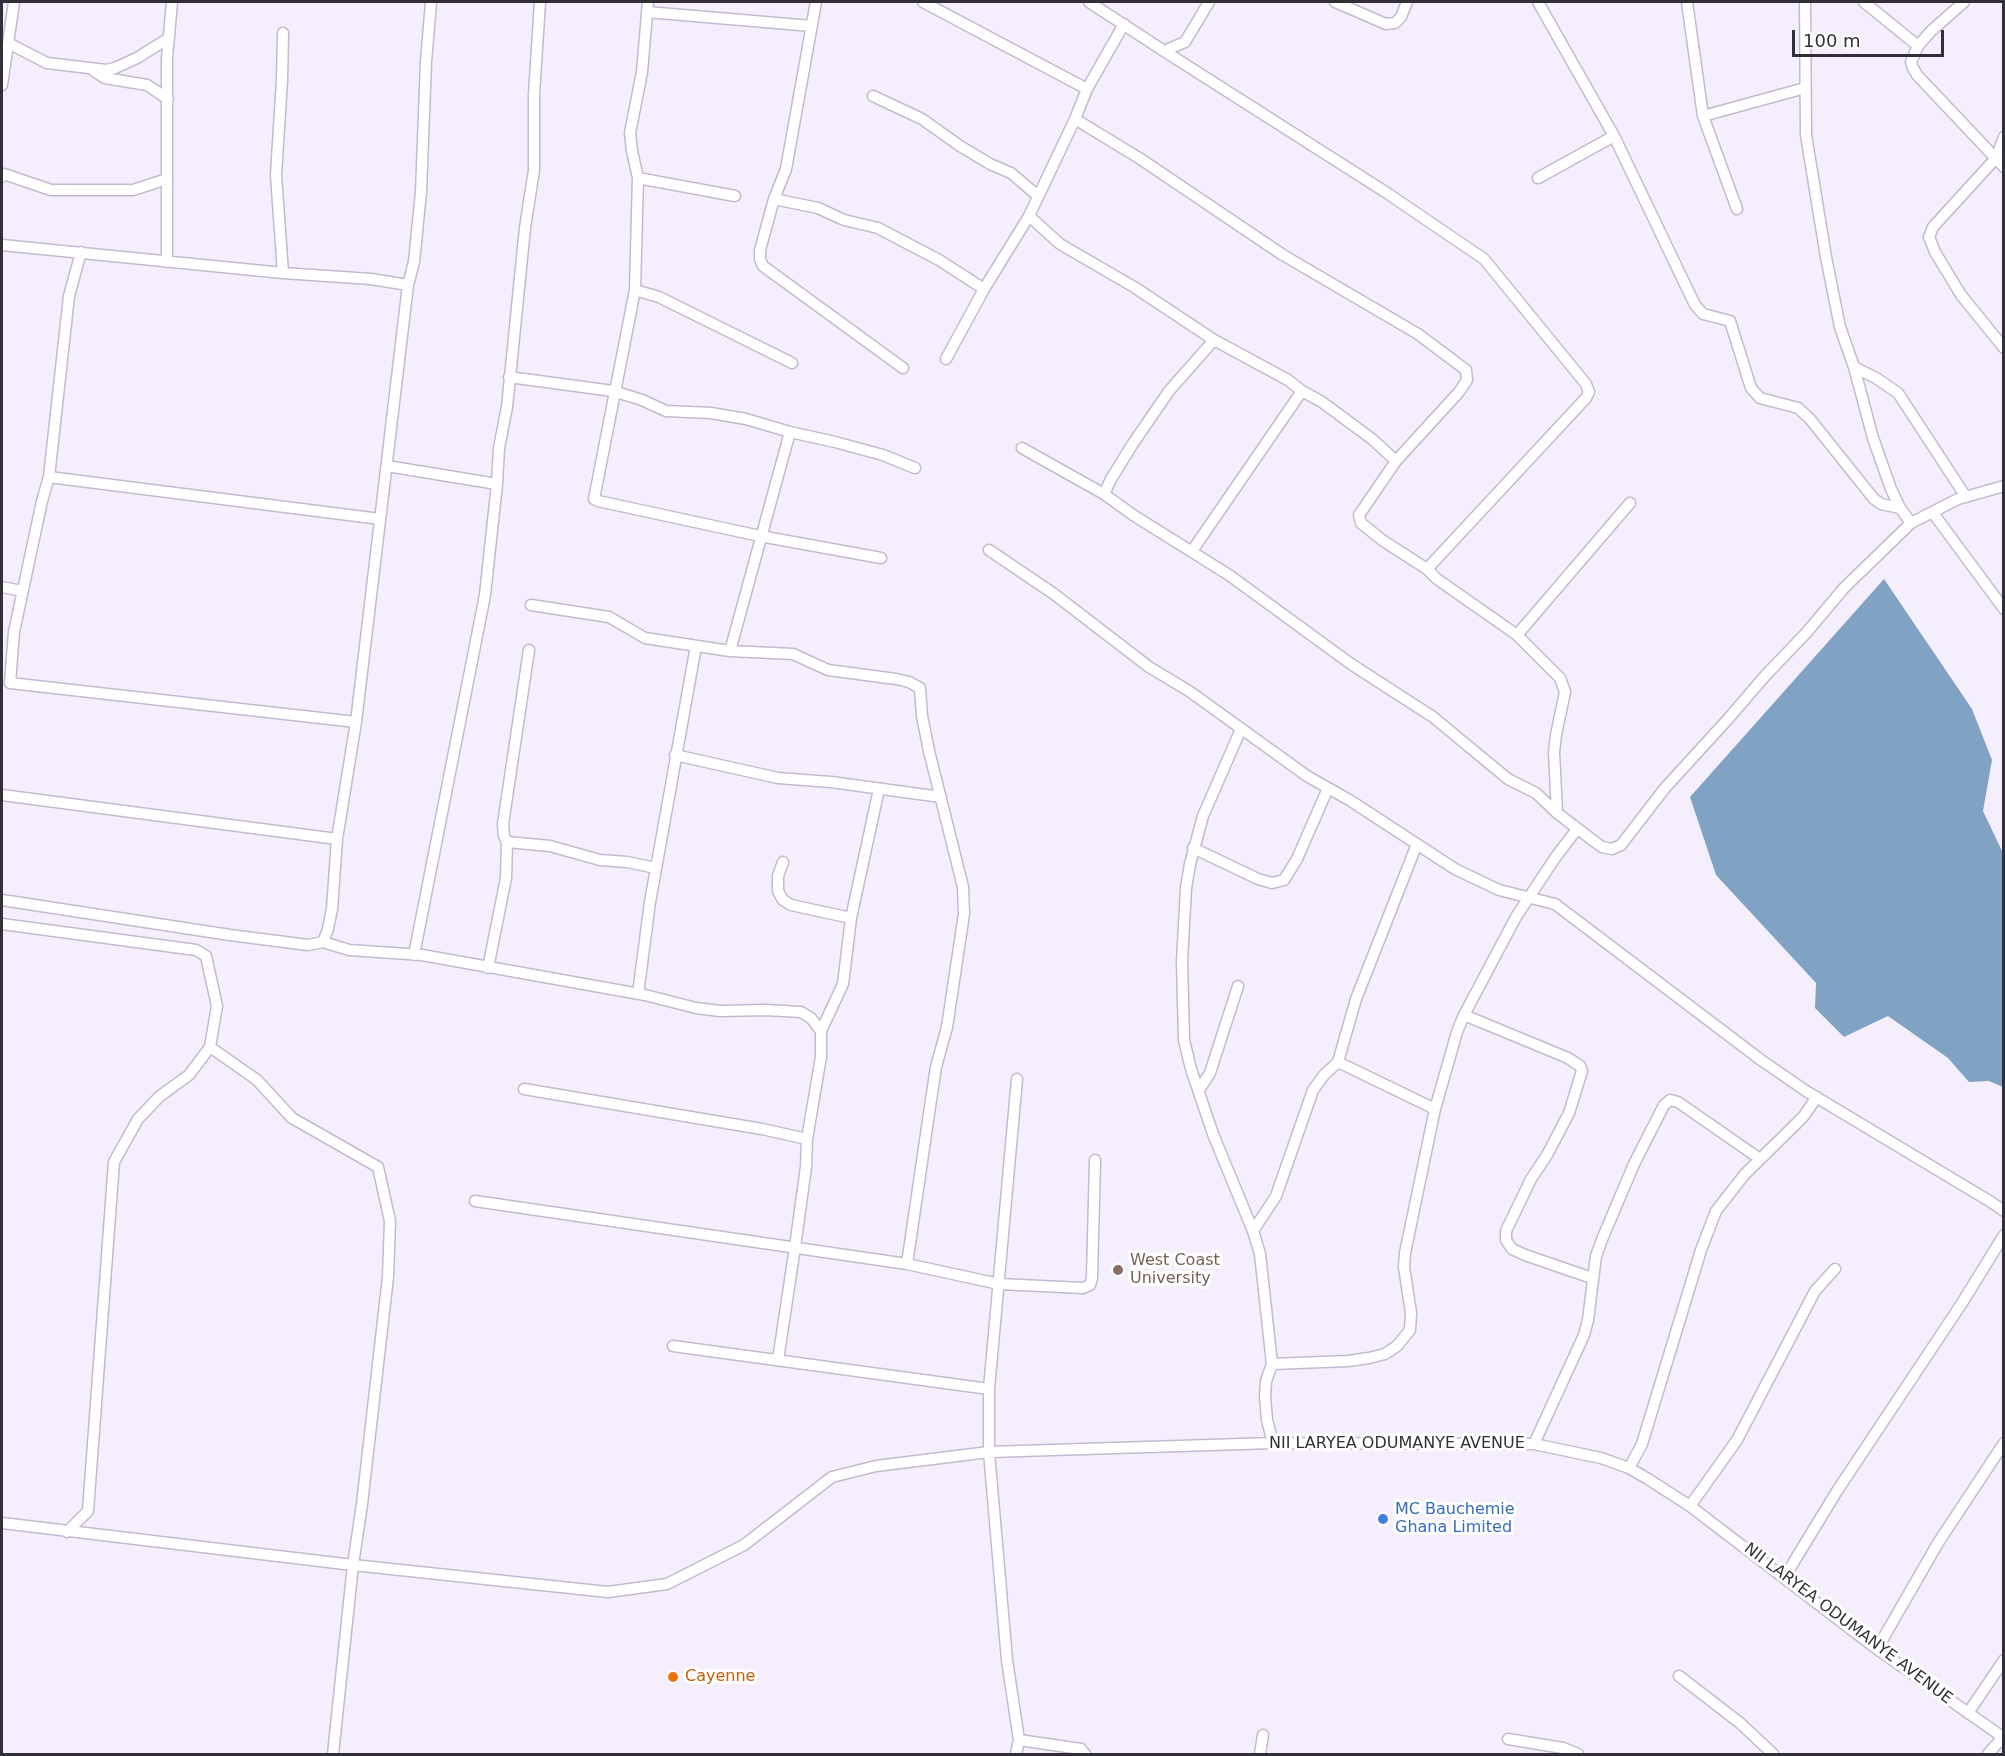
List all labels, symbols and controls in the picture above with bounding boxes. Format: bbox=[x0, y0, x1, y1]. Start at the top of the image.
scale bar bbox=[1795, 18, 1946, 56]
text: 100 m bbox=[1803, 30, 1861, 51]
place label: West Coast University bbox=[1130, 1251, 1220, 1289]
marker: West Coast University bbox=[1111, 1263, 1125, 1277]
street label: NII LARYEA ODUMANYE AVENUE bbox=[1269, 1434, 1525, 1454]
place label: MC Bauchemie Ghana Limited bbox=[1395, 1500, 1515, 1538]
marker: MC Bauchemie Ghana Limited bbox=[1376, 1512, 1390, 1526]
street label: NII LARYEA ODUMANYE AVENUE bbox=[1740, 1539, 1956, 1709]
place label: Cayenne bbox=[685, 1667, 755, 1687]
marker: Cayenne bbox=[666, 1670, 680, 1684]

